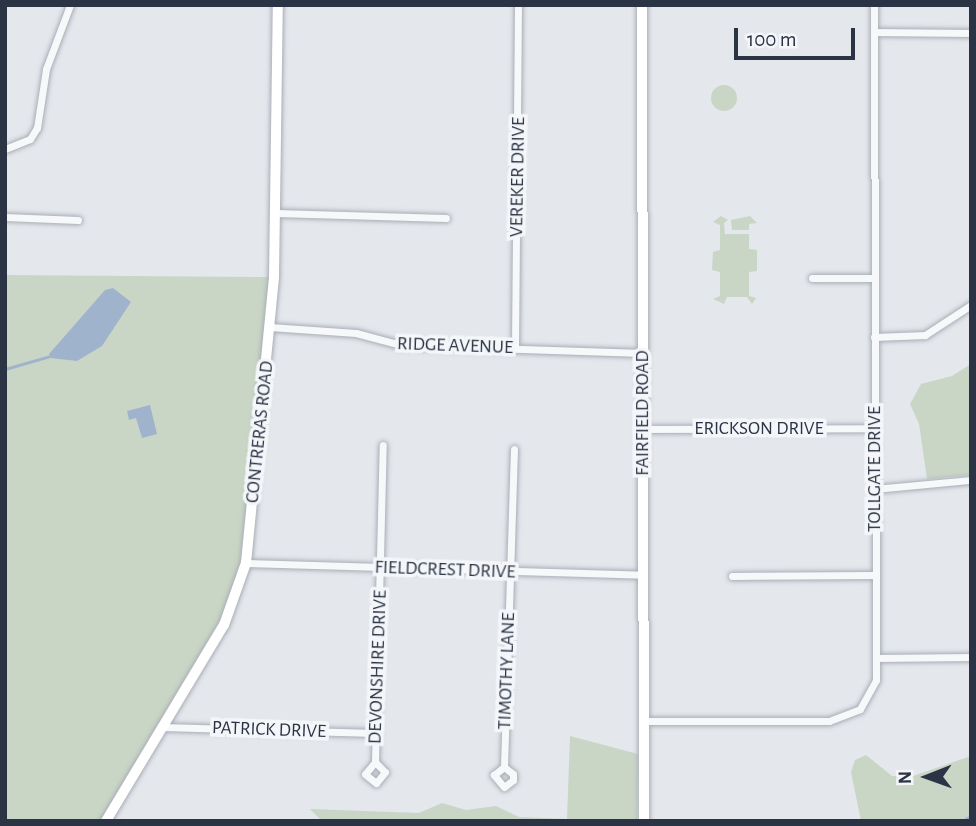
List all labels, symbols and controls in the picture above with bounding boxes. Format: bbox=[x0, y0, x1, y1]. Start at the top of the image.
scale bar bbox=[738, 14, 859, 58]
text: 100 m bbox=[747, 29, 797, 50]
street label: VEREKER DRIVE bbox=[506, 117, 530, 237]
street label: RIDGE AVENUE bbox=[397, 333, 513, 359]
street label: FAIRFIELD ROAD bbox=[632, 350, 654, 476]
street label: CONTRERAS ROAD bbox=[241, 360, 279, 504]
street label: TOLLGATE DRIVE bbox=[864, 406, 886, 532]
street label: ERICKSON DRIVE bbox=[694, 418, 824, 440]
street label: FIELDCREST DRIVE bbox=[374, 556, 516, 584]
street label: DEVONSHIRE DRIVE bbox=[364, 590, 392, 744]
street label: TIMOTHY LANE bbox=[494, 612, 520, 730]
street label: PATRICK DRIVE bbox=[211, 717, 327, 743]
north arrow bbox=[892, 742, 962, 812]
text: N bbox=[896, 771, 915, 784]

